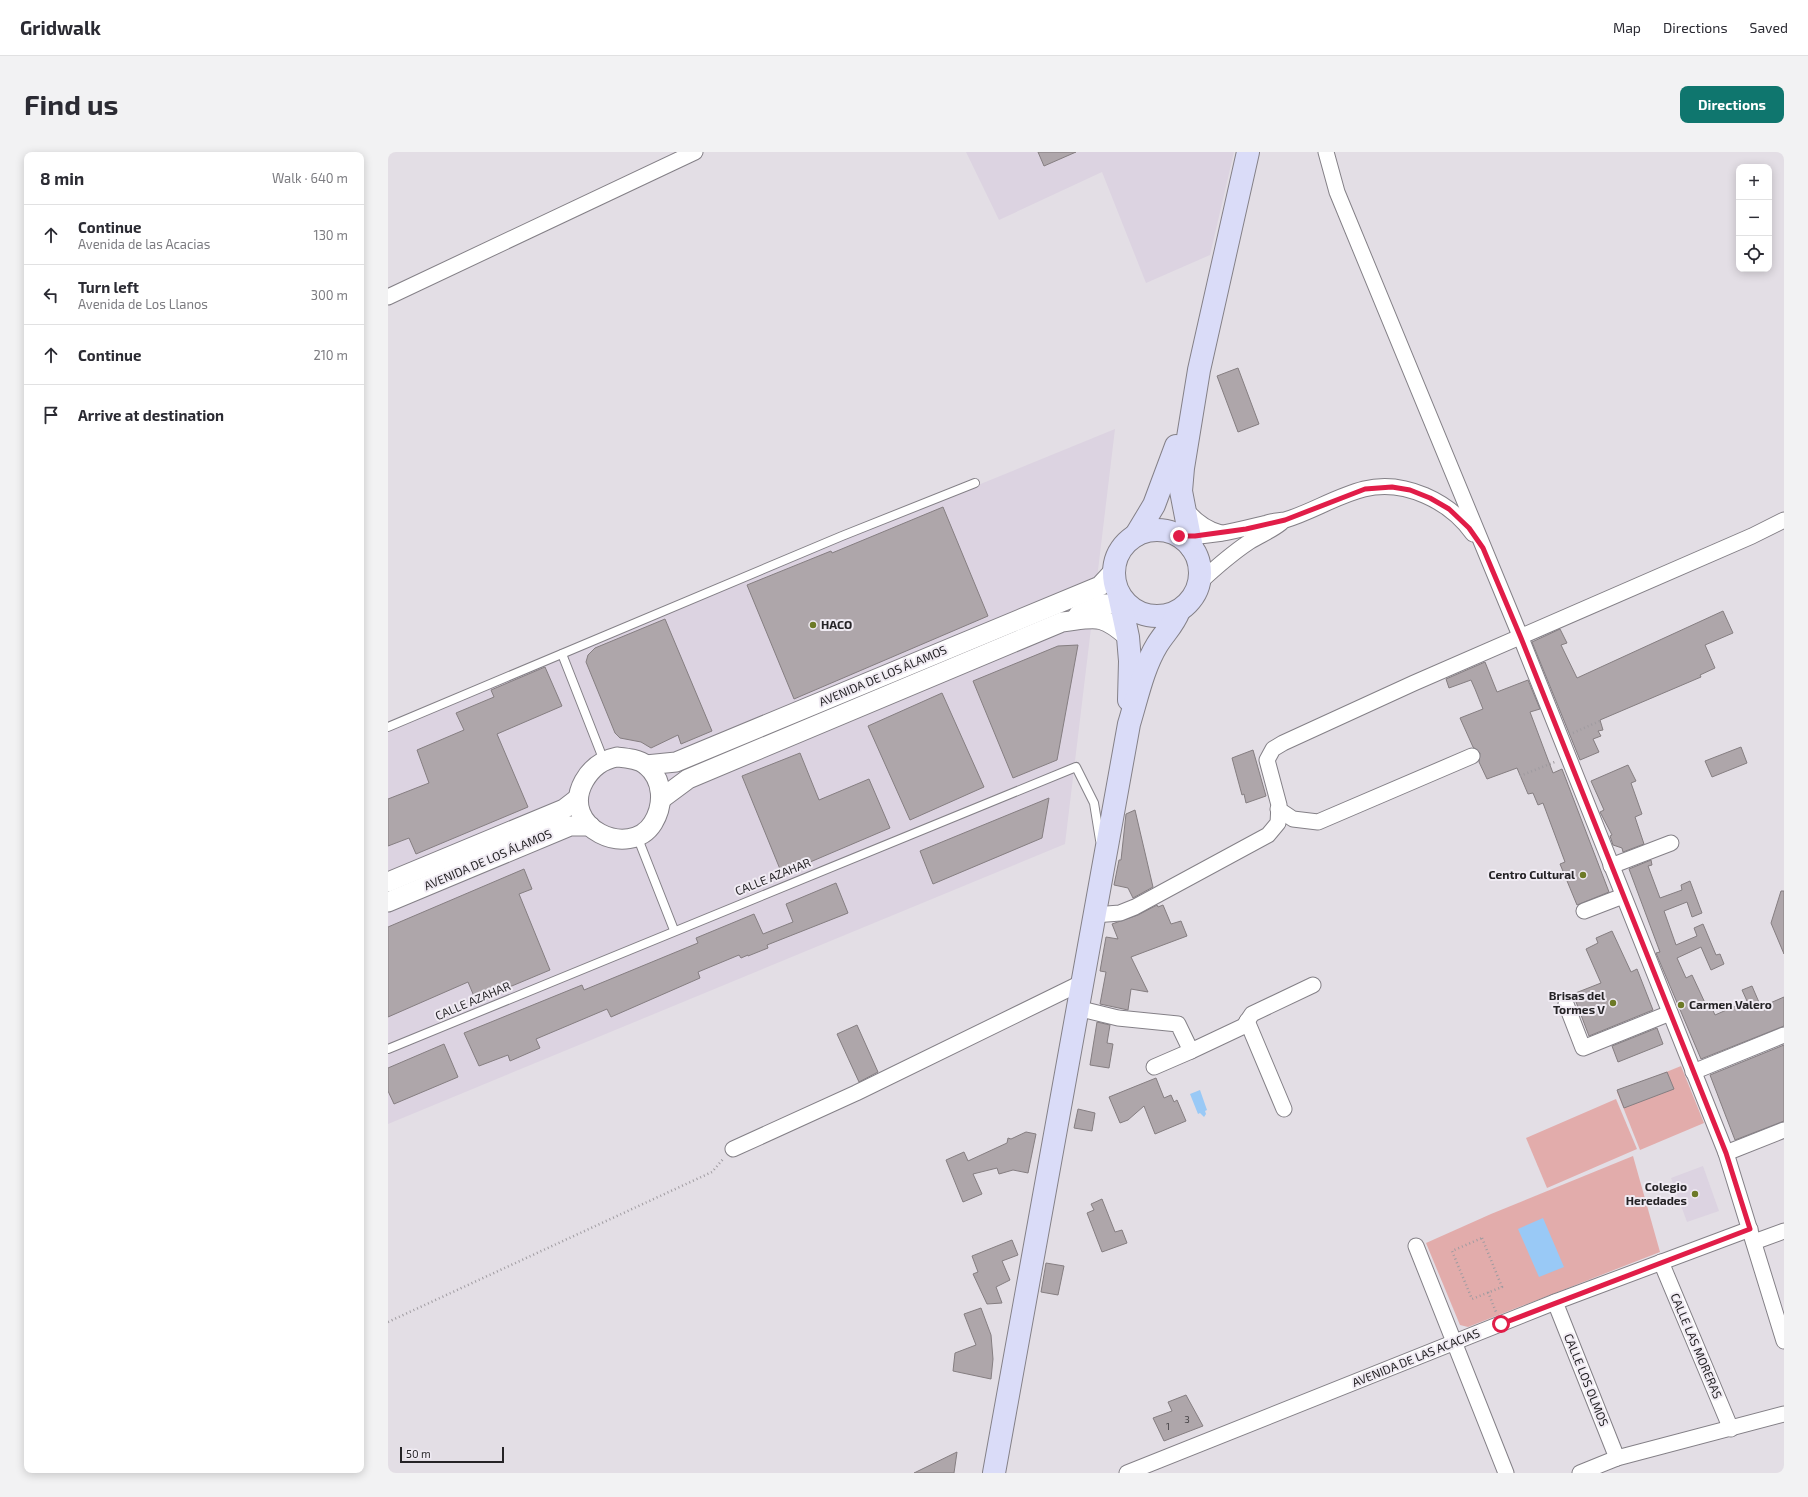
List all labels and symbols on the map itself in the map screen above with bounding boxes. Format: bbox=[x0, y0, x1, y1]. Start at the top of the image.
route end bbox=[1170, 527, 1188, 545]
place label: HACO bbox=[821, 617, 852, 631]
marker: HACO bbox=[808, 620, 818, 630]
street label: AVENIDA DE LOS ÁLAMOS bbox=[817, 642, 949, 708]
street label: AVENIDA DE LOS ÁLAMOS bbox=[422, 826, 554, 892]
street label: CALLE AZAHAR bbox=[733, 855, 813, 898]
place label: Centro Cultural bbox=[1488, 867, 1575, 881]
marker: Centro Cultural bbox=[1578, 870, 1588, 880]
street label: CALLE AZAHAR bbox=[433, 978, 512, 1022]
place label: Brisas del Tormes V bbox=[1549, 988, 1605, 1016]
place label: Carmen Valero bbox=[1689, 997, 1772, 1011]
marker: Brisas del Tormes V bbox=[1608, 998, 1618, 1008]
marker: Carmen Valero bbox=[1676, 1000, 1686, 1010]
place label: Colegio Heredades bbox=[1626, 1179, 1687, 1207]
marker: Colegio Heredades bbox=[1690, 1189, 1700, 1199]
street label: CALLE LAS MORERAS bbox=[1668, 1291, 1726, 1401]
route start bbox=[1492, 1315, 1510, 1333]
street label: AVENIDA DE LAS ACACIAS bbox=[1350, 1325, 1482, 1389]
street label: CALLE LOS OLMOS bbox=[1562, 1331, 1612, 1428]
house number: 3 bbox=[1184, 1413, 1190, 1425]
house number: 1 bbox=[1166, 1420, 1170, 1432]
scale bar bbox=[400, 1445, 504, 1464]

